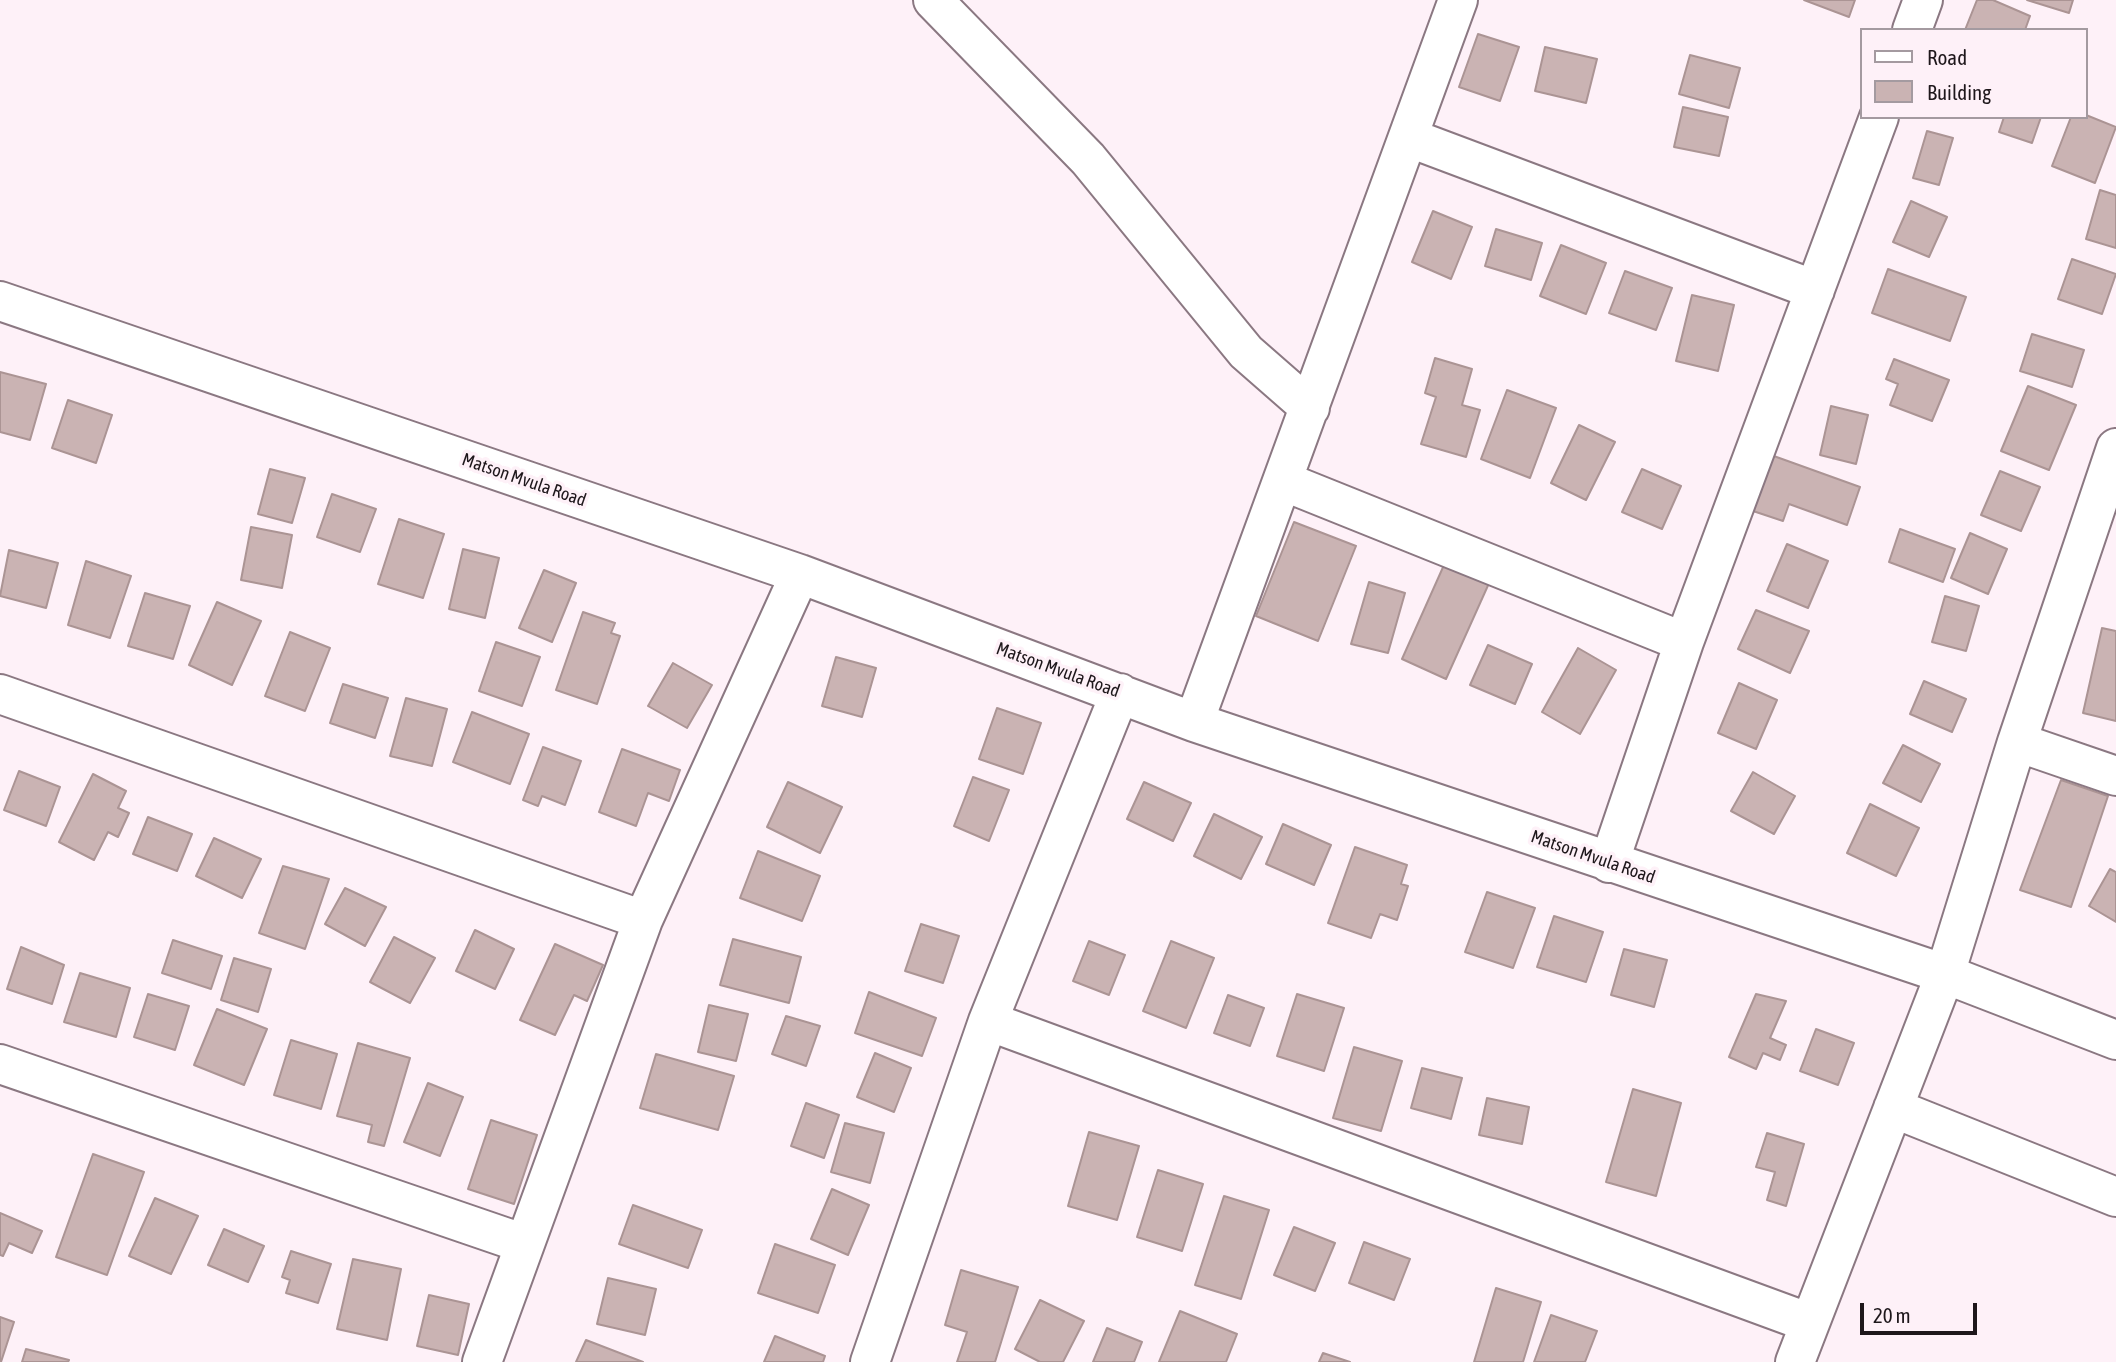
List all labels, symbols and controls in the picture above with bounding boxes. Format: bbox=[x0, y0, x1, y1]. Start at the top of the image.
legend bbox=[1860, 28, 2088, 119]
text: Road bbox=[1927, 45, 1967, 69]
text: Building bbox=[1927, 80, 1991, 104]
street label: Matson Mvula Road bbox=[459, 449, 589, 511]
street label: Matson Mvula Road bbox=[993, 638, 1123, 702]
street label: Matson Mvula Road bbox=[1528, 826, 1658, 888]
scale bar bbox=[1864, 1288, 1981, 1332]
text: 20 m bbox=[1873, 1303, 1911, 1327]

